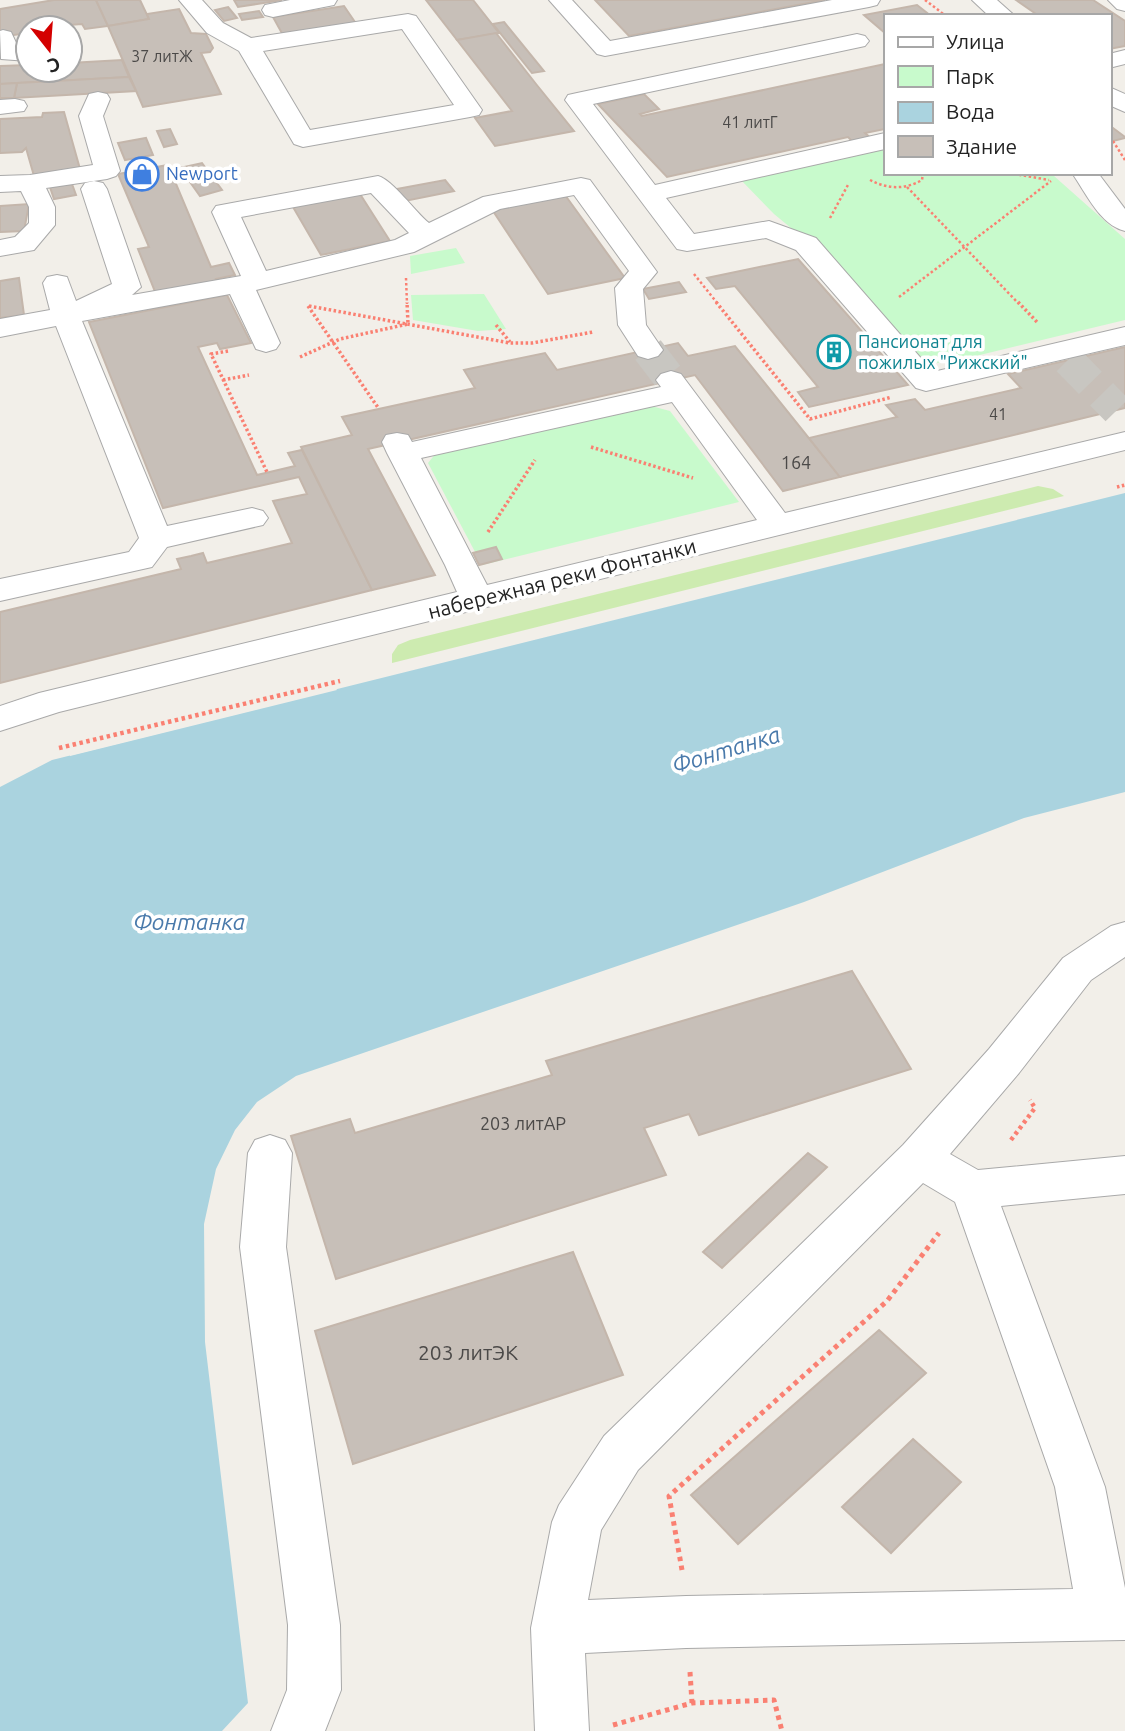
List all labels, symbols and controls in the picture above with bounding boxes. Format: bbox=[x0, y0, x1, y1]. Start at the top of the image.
north arrow bbox=[14, 14, 84, 84]
legend bbox=[884, 14, 1111, 175]
text: Улица bbox=[946, 29, 1004, 53]
house number: 37 литЖ bbox=[131, 47, 193, 65]
text: С bbox=[45, 53, 63, 78]
text: Парк bbox=[946, 64, 995, 88]
text: Вода bbox=[946, 99, 995, 123]
house number: 41 литГ bbox=[722, 113, 778, 131]
text: Здание bbox=[946, 134, 1017, 158]
shop icon: Newport bbox=[123, 155, 161, 193]
place label: Newport bbox=[166, 163, 238, 183]
place label: Пансионат для пожилых "Рижский" bbox=[858, 331, 1028, 372]
building icon: Пансионат для пожилых "Рижский" bbox=[815, 333, 853, 371]
house number: 41 bbox=[989, 405, 1007, 423]
house number: 164 bbox=[781, 452, 811, 472]
street label: набережная реки Фонтанки bbox=[425, 533, 698, 623]
water label: Фонтанка bbox=[669, 721, 783, 778]
water label: Фонтанка bbox=[133, 909, 245, 934]
house number: 203 литАР bbox=[480, 1113, 566, 1133]
house number: 203 литЭК bbox=[418, 1340, 518, 1364]

